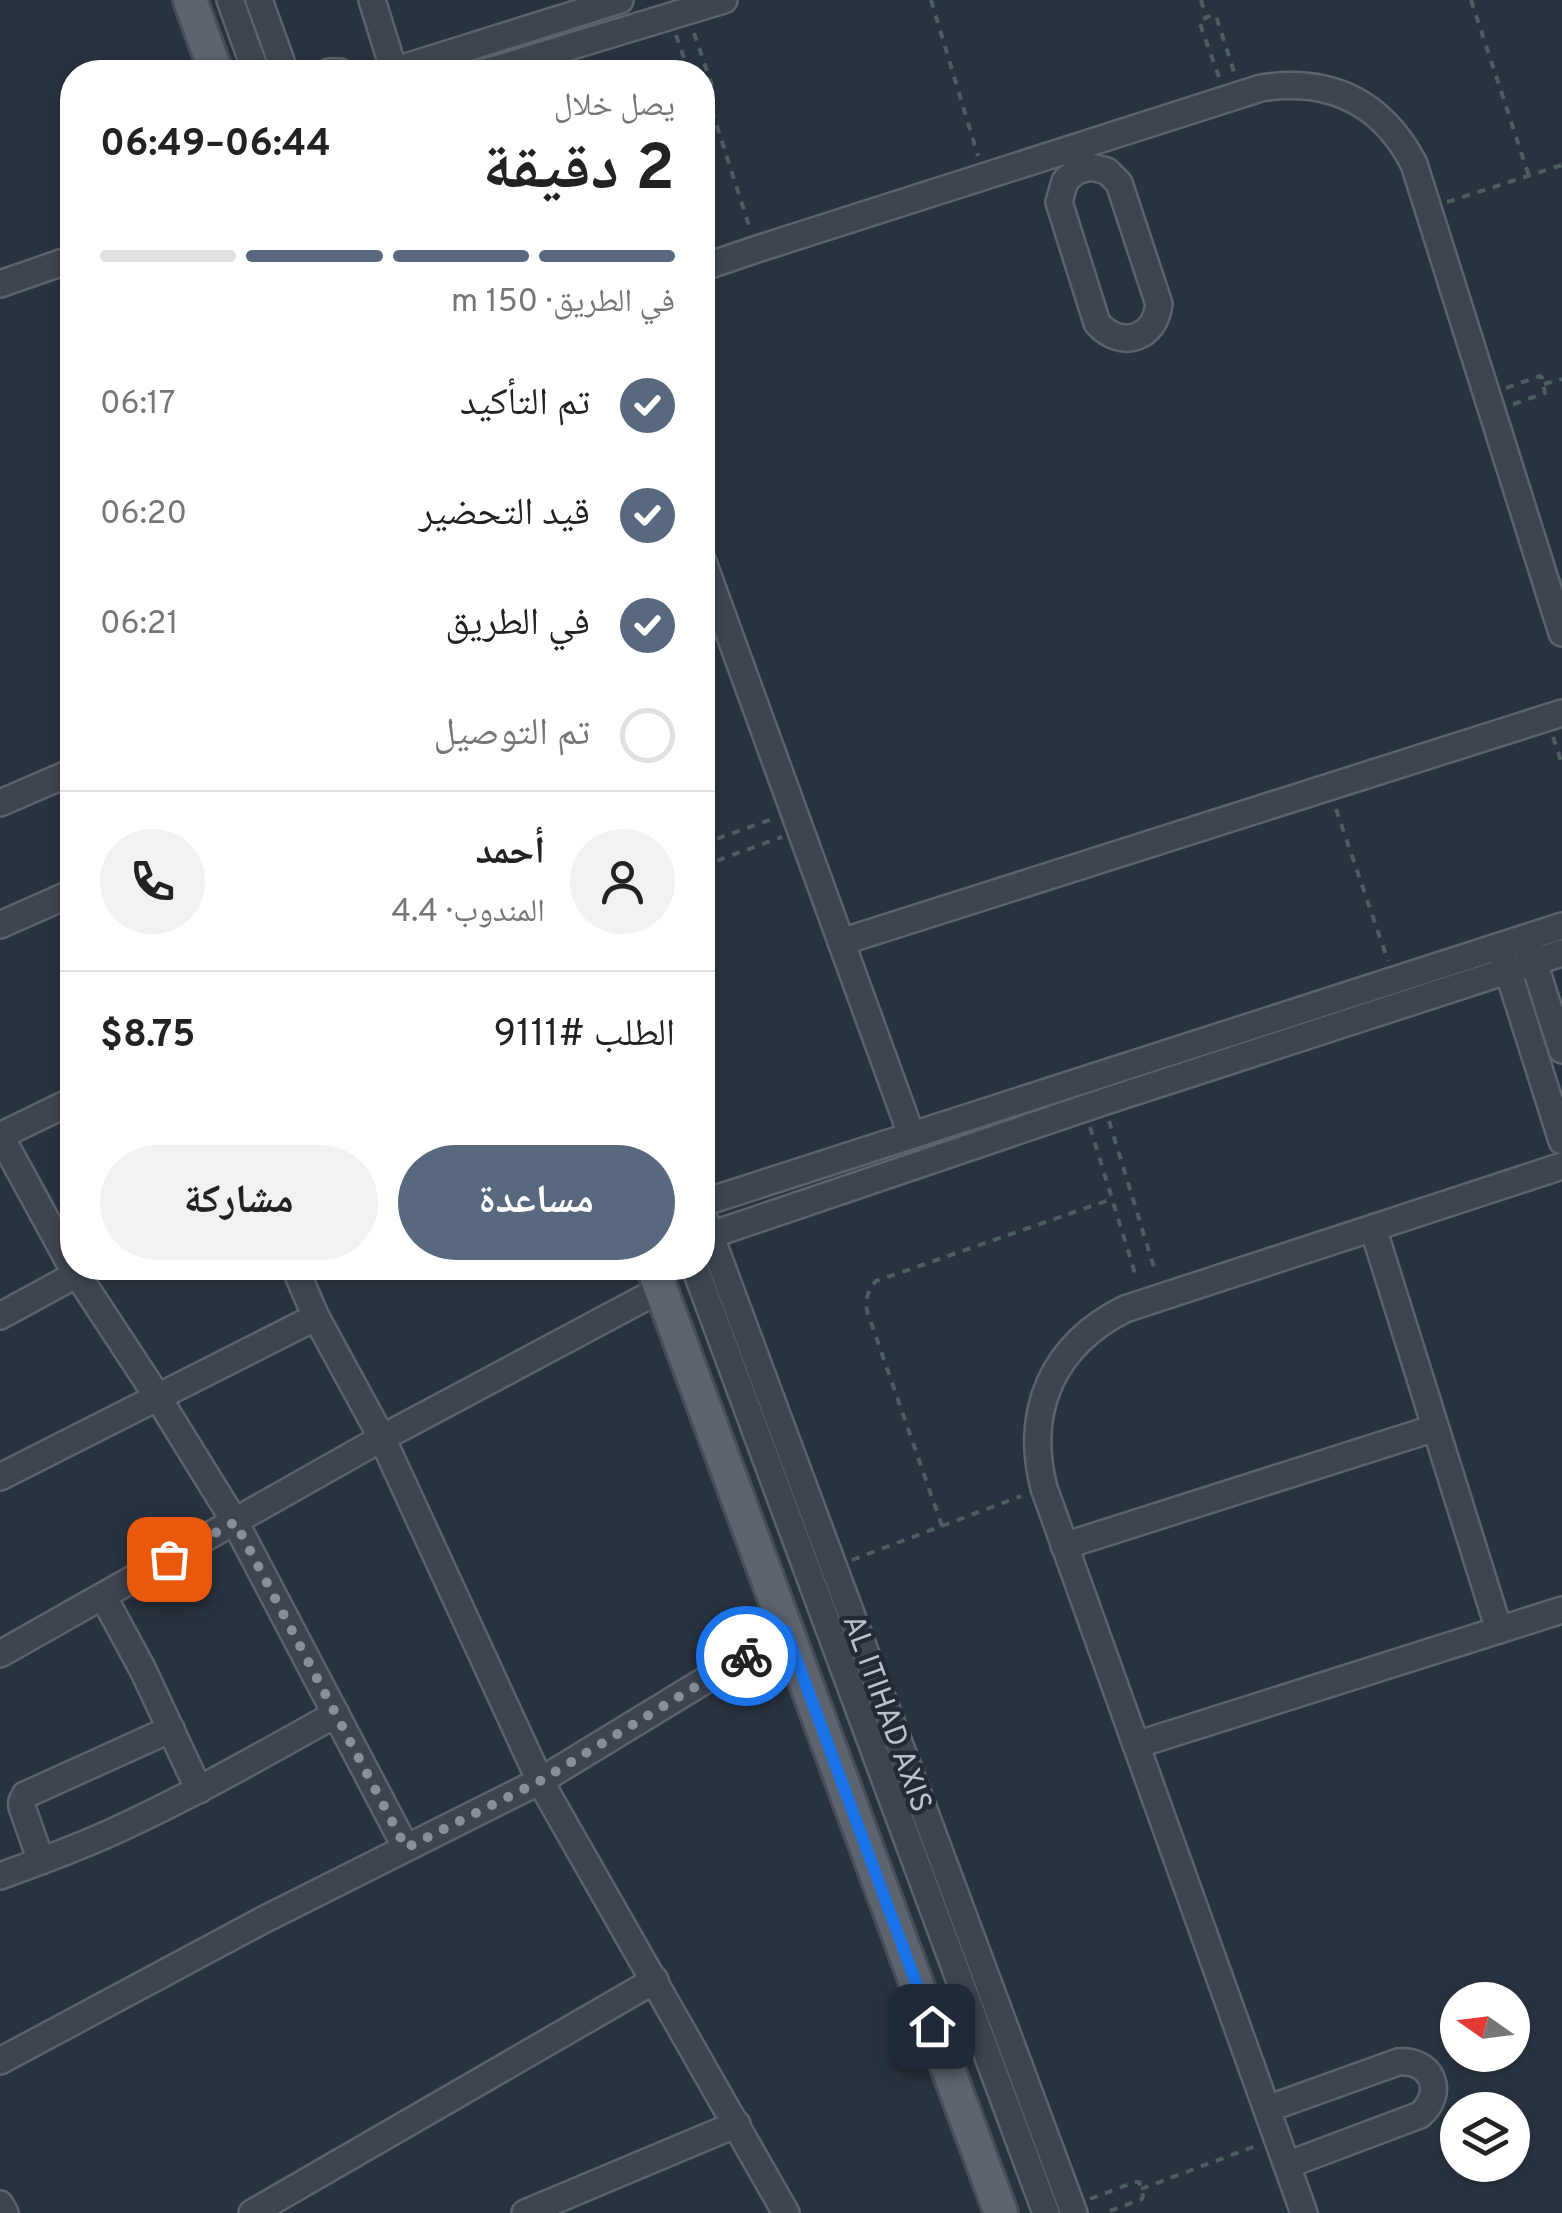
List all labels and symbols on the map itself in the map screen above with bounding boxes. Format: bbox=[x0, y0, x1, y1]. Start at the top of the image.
pin bbox=[127, 1517, 212, 1602]
courier bbox=[696, 1606, 796, 1706]
street label: AL ITIHAD AXIS bbox=[833, 1610, 939, 1818]
north arrow bbox=[1440, 1982, 1530, 2072]
pin bbox=[890, 1984, 975, 2069]

